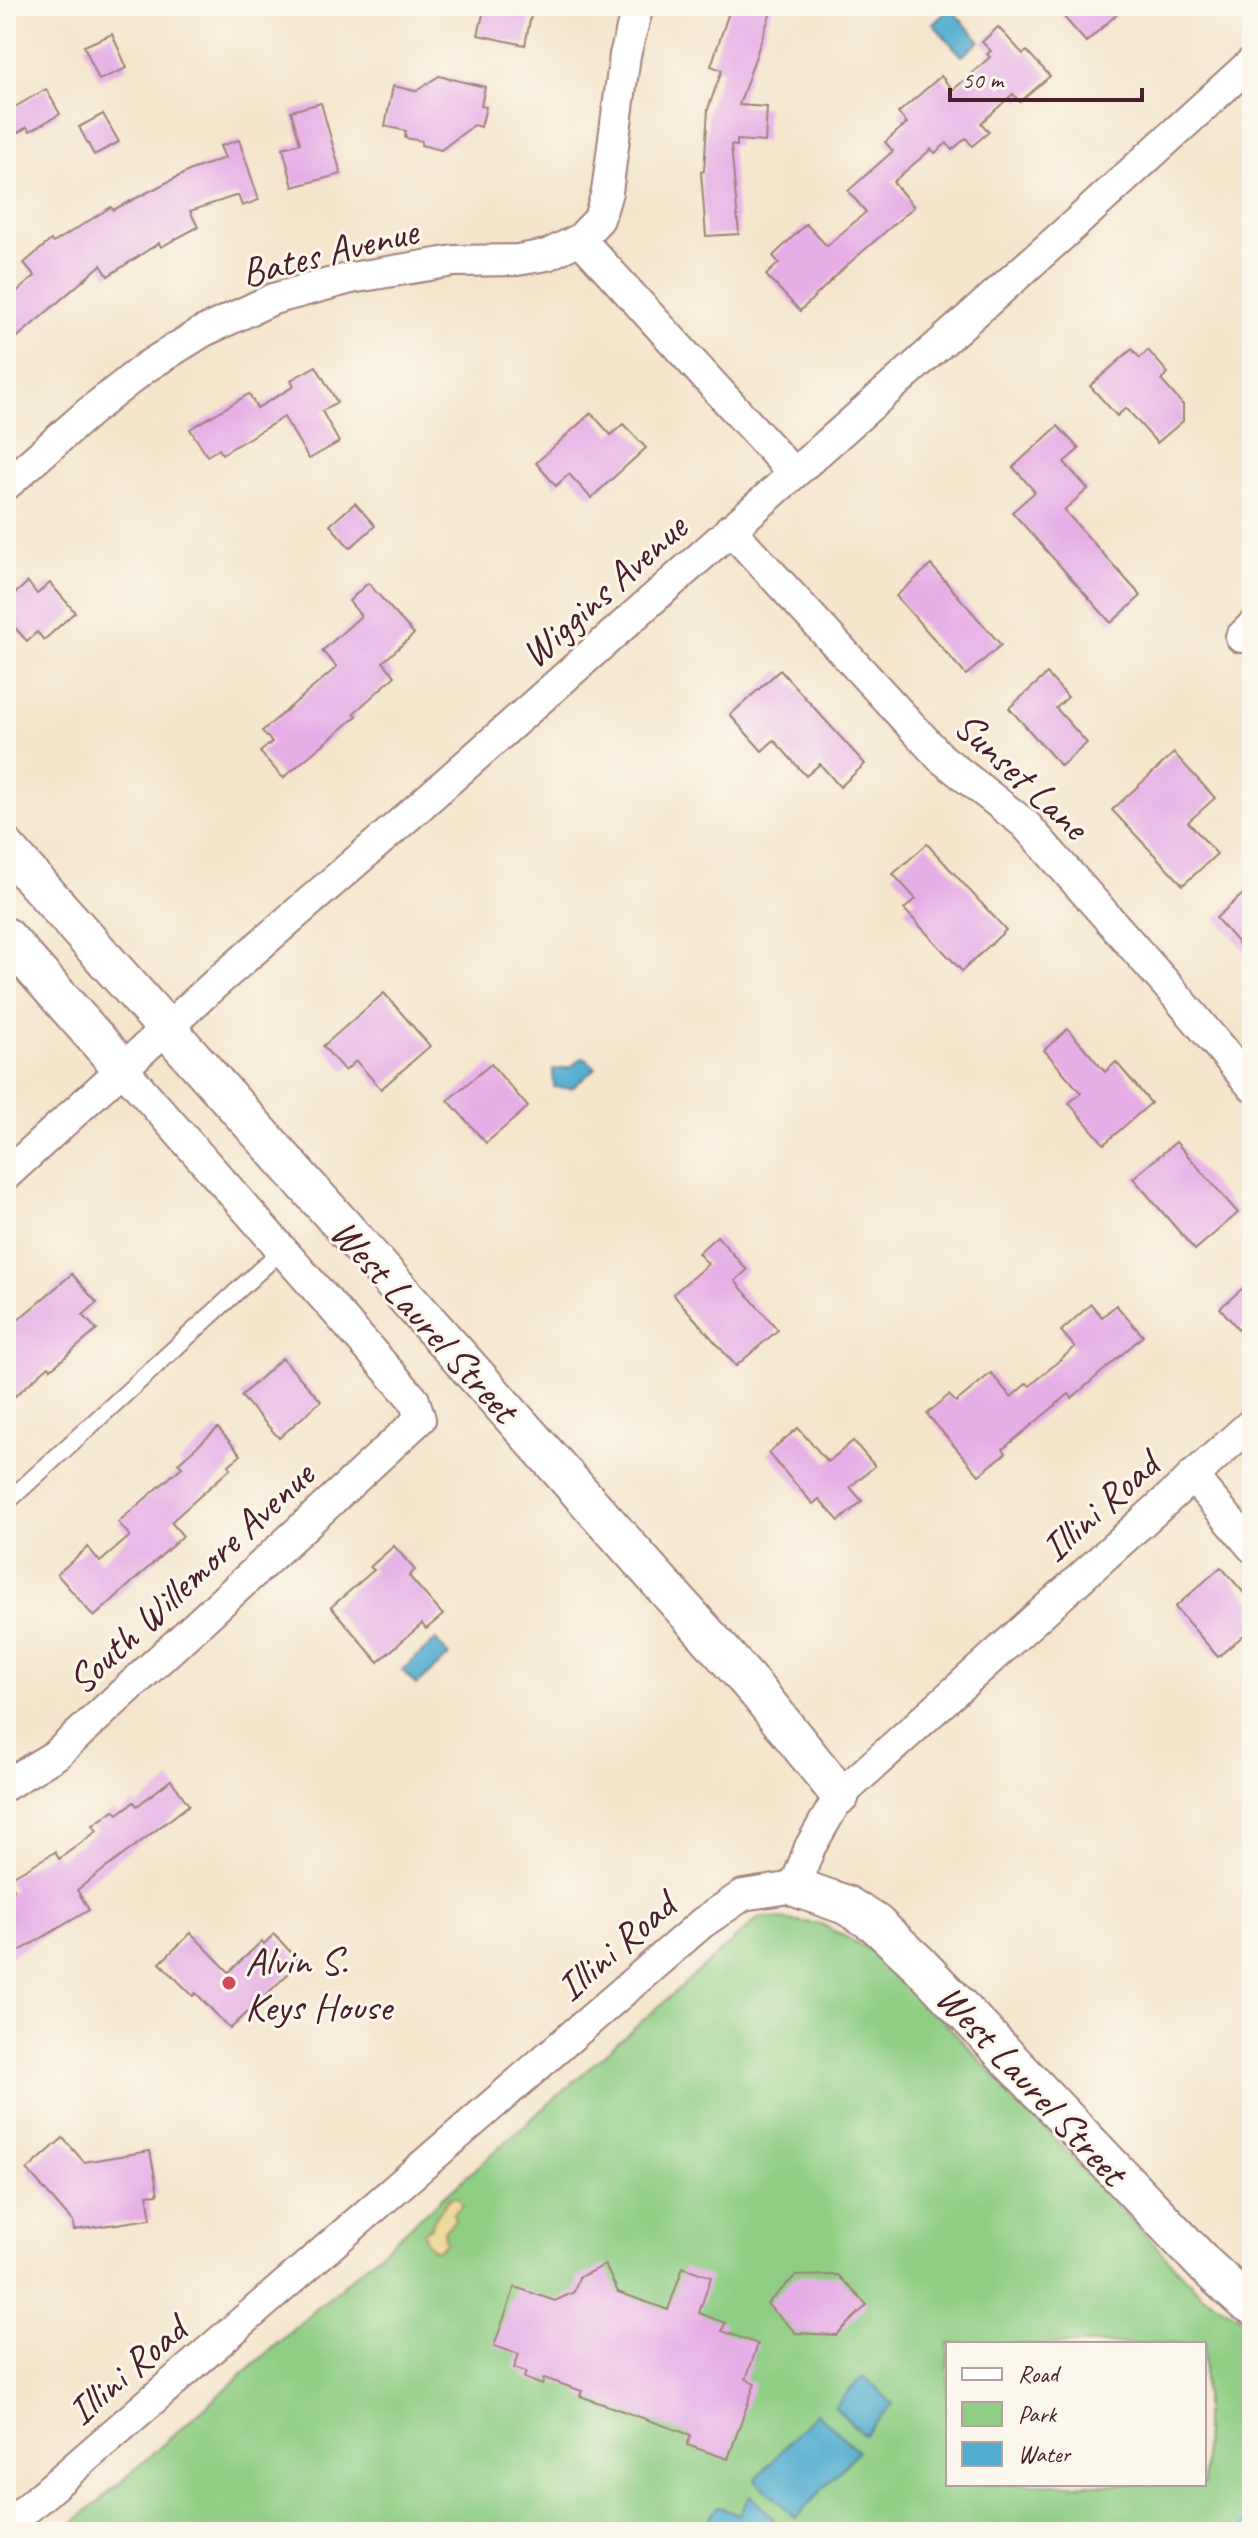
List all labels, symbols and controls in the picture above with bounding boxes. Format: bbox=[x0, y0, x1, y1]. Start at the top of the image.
scale bar bbox=[950, 52, 1142, 102]
text: 50 m bbox=[962, 65, 1005, 95]
street label: Bates Avenue bbox=[236, 205, 425, 298]
street label: Wiggins Avenue bbox=[510, 501, 699, 679]
street label: Sunset Lane bbox=[944, 701, 1101, 852]
street label: West Laurel Street bbox=[320, 1208, 531, 1436]
street label: Illini Road bbox=[1030, 1437, 1174, 1573]
street label: South Willemore Avenue bbox=[57, 1448, 327, 1705]
street label: Illini Road bbox=[546, 1877, 690, 2012]
place label: Alvin S. Keys House bbox=[245, 1936, 394, 2032]
marker: Alvin S. Keys House bbox=[220, 1974, 238, 1992]
street label: West Laurel Street bbox=[925, 1974, 1140, 2199]
street label: Illini Road bbox=[57, 2301, 201, 2436]
legend bbox=[946, 2342, 1206, 2486]
text: Road bbox=[1018, 2359, 1062, 2389]
text: Park bbox=[1018, 2399, 1058, 2429]
text: Water bbox=[1018, 2439, 1073, 2469]

